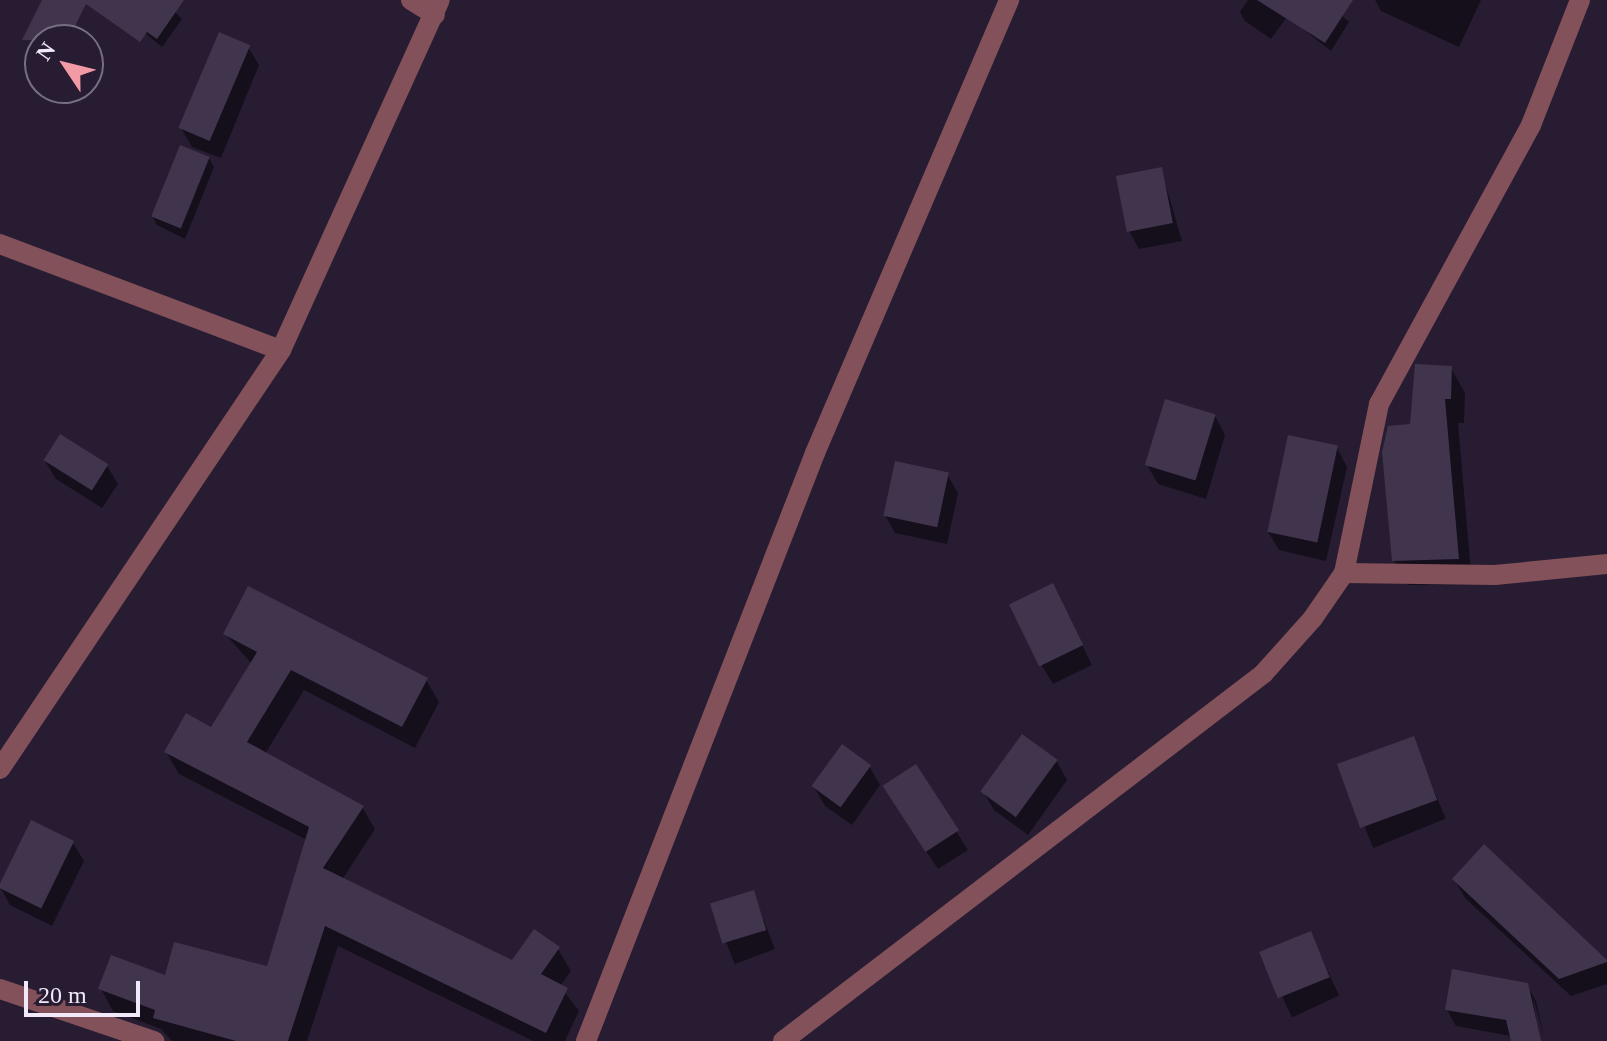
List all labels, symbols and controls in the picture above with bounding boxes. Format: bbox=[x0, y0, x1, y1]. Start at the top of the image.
north arrow bbox=[24, 24, 104, 104]
text: N bbox=[31, 37, 60, 65]
scale bar bbox=[28, 965, 144, 1015]
text: 20 m bbox=[38, 982, 87, 1008]

